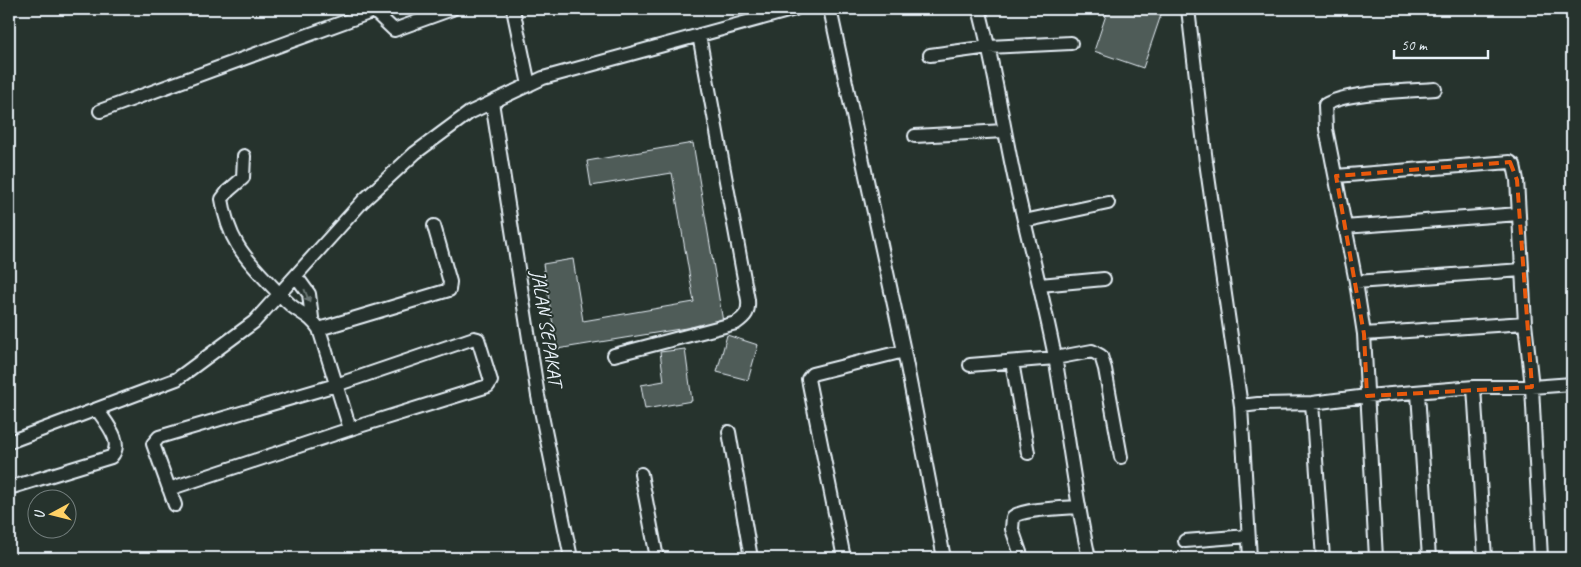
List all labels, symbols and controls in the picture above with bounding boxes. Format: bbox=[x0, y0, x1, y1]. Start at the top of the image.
scale bar bbox=[1394, 28, 1487, 60]
text: 50 m bbox=[1401, 36, 1428, 55]
street label: JALAN SEPAKAT bbox=[525, 267, 569, 391]
one-way arrow bbox=[303, 289, 311, 304]
north arrow bbox=[28, 490, 78, 540]
text: U bbox=[30, 508, 48, 520]

